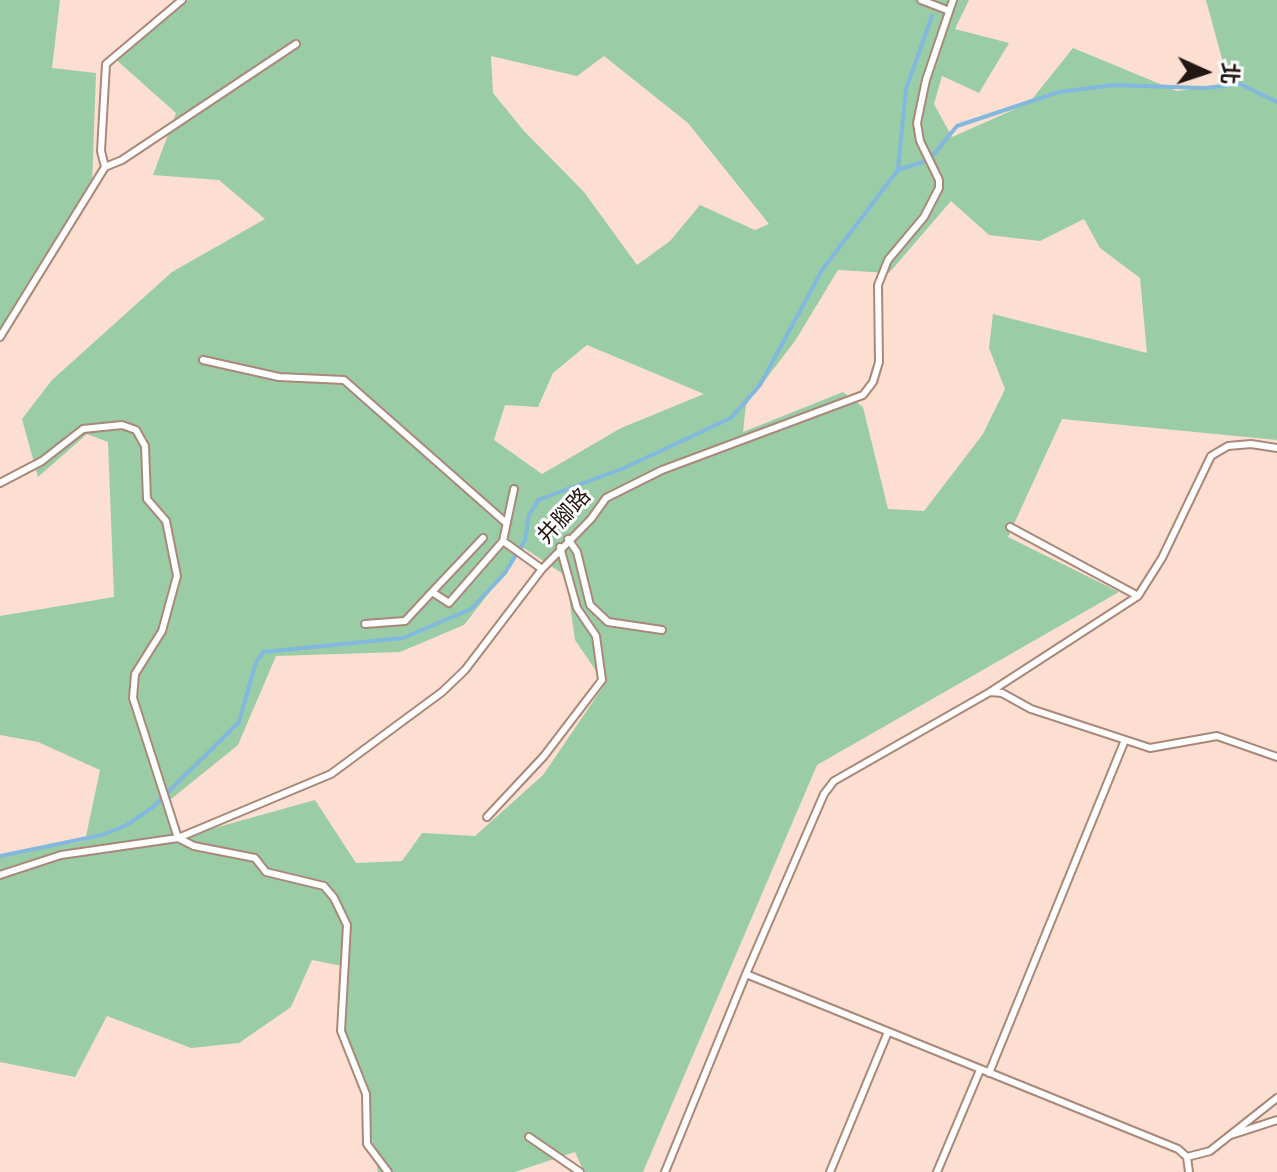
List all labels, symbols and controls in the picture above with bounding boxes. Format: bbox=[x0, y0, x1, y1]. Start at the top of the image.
north arrow bbox=[1165, 32, 1245, 112]
text: 北 bbox=[1216, 62, 1243, 85]
street label: 井腳路 bbox=[533, 484, 597, 550]

